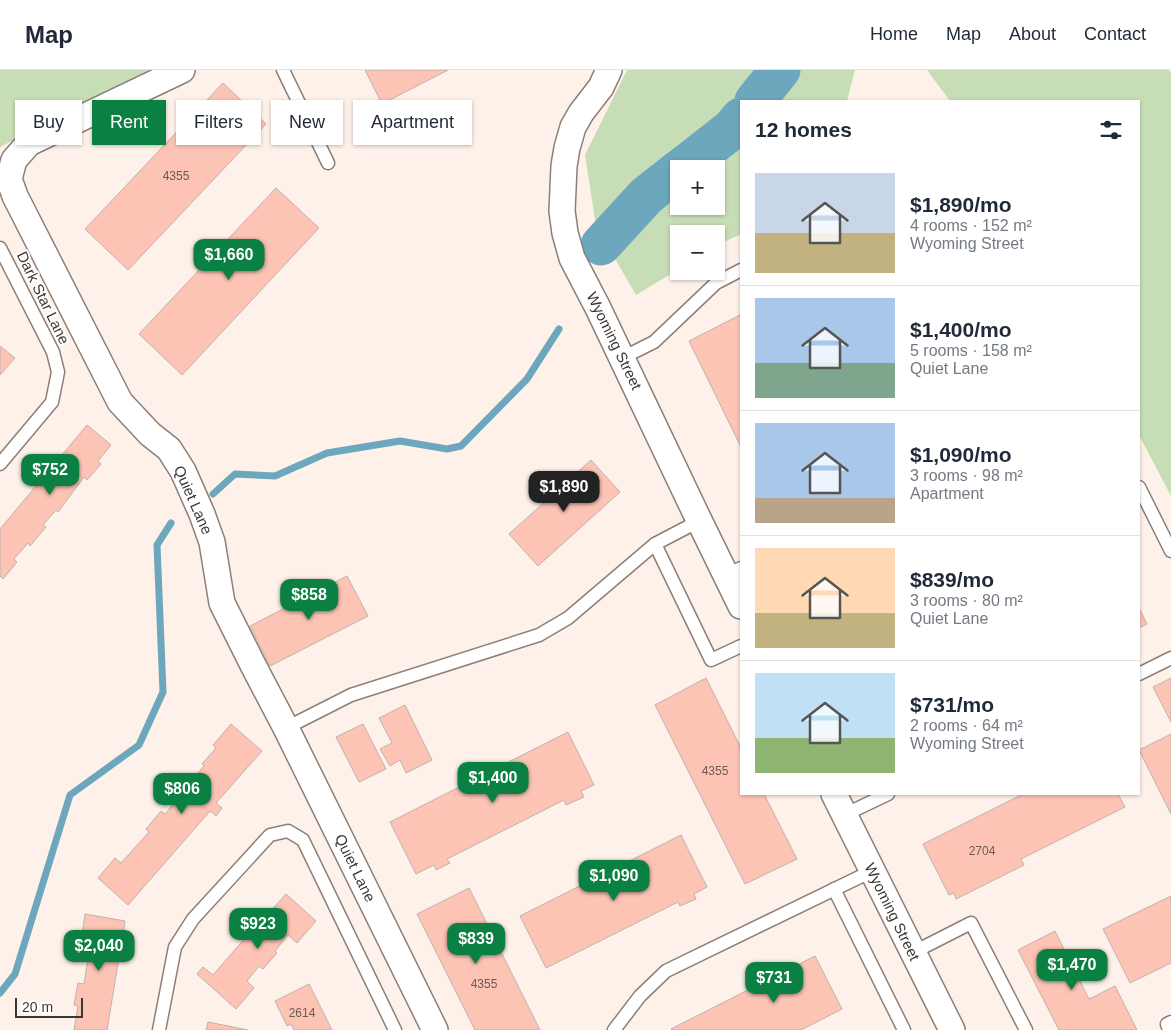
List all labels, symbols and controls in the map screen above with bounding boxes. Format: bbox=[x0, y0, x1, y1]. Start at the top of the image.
text: Map bbox=[25, 21, 73, 48]
text: Home bbox=[870, 24, 918, 44]
text: Map bbox=[946, 24, 981, 44]
text: About bbox=[1009, 24, 1056, 44]
text: Contact bbox=[1084, 24, 1146, 44]
chip: Buy bbox=[15, 100, 82, 145]
chip: Rent bbox=[92, 100, 166, 145]
chip: Filters bbox=[176, 100, 261, 145]
chip: New bbox=[271, 100, 343, 145]
chip: Apartment bbox=[353, 100, 472, 145]
icon: filters bbox=[1097, 116, 1125, 144]
text: 12 homes bbox=[755, 118, 852, 141]
map controls bbox=[670, 160, 725, 280]
button: + bbox=[670, 160, 725, 215]
house number: 4355 bbox=[163, 169, 190, 183]
icon: home bbox=[795, 193, 855, 253]
text: $1,890/mo bbox=[910, 193, 1012, 216]
text: 4 rooms · 152 m² bbox=[910, 217, 1032, 234]
button: − bbox=[670, 225, 725, 280]
text: Wyoming Street bbox=[910, 235, 1024, 252]
pin: $1,660 bbox=[188, 238, 270, 281]
text: $1,660 bbox=[205, 246, 253, 263]
street label: Dark Star Lane bbox=[14, 249, 73, 347]
street label: Wyoming Street bbox=[583, 289, 646, 393]
icon: home bbox=[795, 318, 855, 378]
text: $1,400/mo bbox=[910, 318, 1012, 341]
text: 5 rooms · 158 m² bbox=[910, 342, 1032, 359]
text: Quiet Lane bbox=[910, 360, 988, 377]
icon: home bbox=[795, 443, 855, 503]
text: $1,090/mo bbox=[910, 443, 1012, 466]
pin: $752 bbox=[20, 454, 80, 496]
text: $752 bbox=[32, 461, 68, 478]
street label: Quiet Lane bbox=[171, 463, 216, 537]
text: 3 rooms · 98 m² bbox=[910, 467, 1023, 484]
pin: $1,890 bbox=[523, 470, 605, 513]
text: $1,890 bbox=[540, 478, 588, 495]
text: Apartment bbox=[910, 485, 984, 502]
icon: home bbox=[795, 568, 855, 628]
text: $839/mo bbox=[910, 568, 994, 591]
pin: $858 bbox=[279, 578, 339, 621]
text: $858 bbox=[291, 586, 327, 603]
text: 3 rooms · 80 m² bbox=[910, 592, 1023, 609]
text: Quiet Lane bbox=[910, 610, 988, 627]
icon: home bbox=[795, 693, 855, 753]
text: $731/mo bbox=[910, 693, 994, 716]
text: 2 rooms · 64 m² bbox=[910, 717, 1023, 734]
text: Wyoming Street bbox=[910, 735, 1024, 752]
pin: $1,400 bbox=[452, 762, 534, 804]
house number: 4355 bbox=[702, 764, 729, 778]
text: $1,400 bbox=[469, 769, 517, 786]
pin: $806 bbox=[152, 772, 212, 815]
text: $806 bbox=[164, 780, 200, 797]
street label: Quiet Lane bbox=[332, 831, 379, 904]
house number: 2704 bbox=[969, 844, 996, 858]
pin: $1,090 bbox=[573, 860, 655, 902]
street label: Wyoming Street bbox=[861, 860, 924, 964]
text: $1,090 bbox=[590, 867, 638, 884]
pin: $923 bbox=[228, 908, 288, 950]
text: $923 bbox=[240, 915, 276, 932]
pin: $839 bbox=[446, 922, 506, 965]
pin: $2,040 bbox=[58, 930, 140, 972]
text: $839 bbox=[458, 930, 494, 947]
text: $2,040 bbox=[75, 937, 123, 954]
pin: $1,470 bbox=[1031, 948, 1113, 991]
text: $1,470 bbox=[1048, 956, 1096, 973]
pin: $731 bbox=[744, 962, 804, 1004]
text: $731 bbox=[756, 969, 792, 986]
house number: 4355 bbox=[471, 977, 498, 991]
scale bar bbox=[15, 995, 82, 1018]
text: 20 m bbox=[22, 999, 53, 1015]
house number: 2614 bbox=[289, 1006, 316, 1020]

